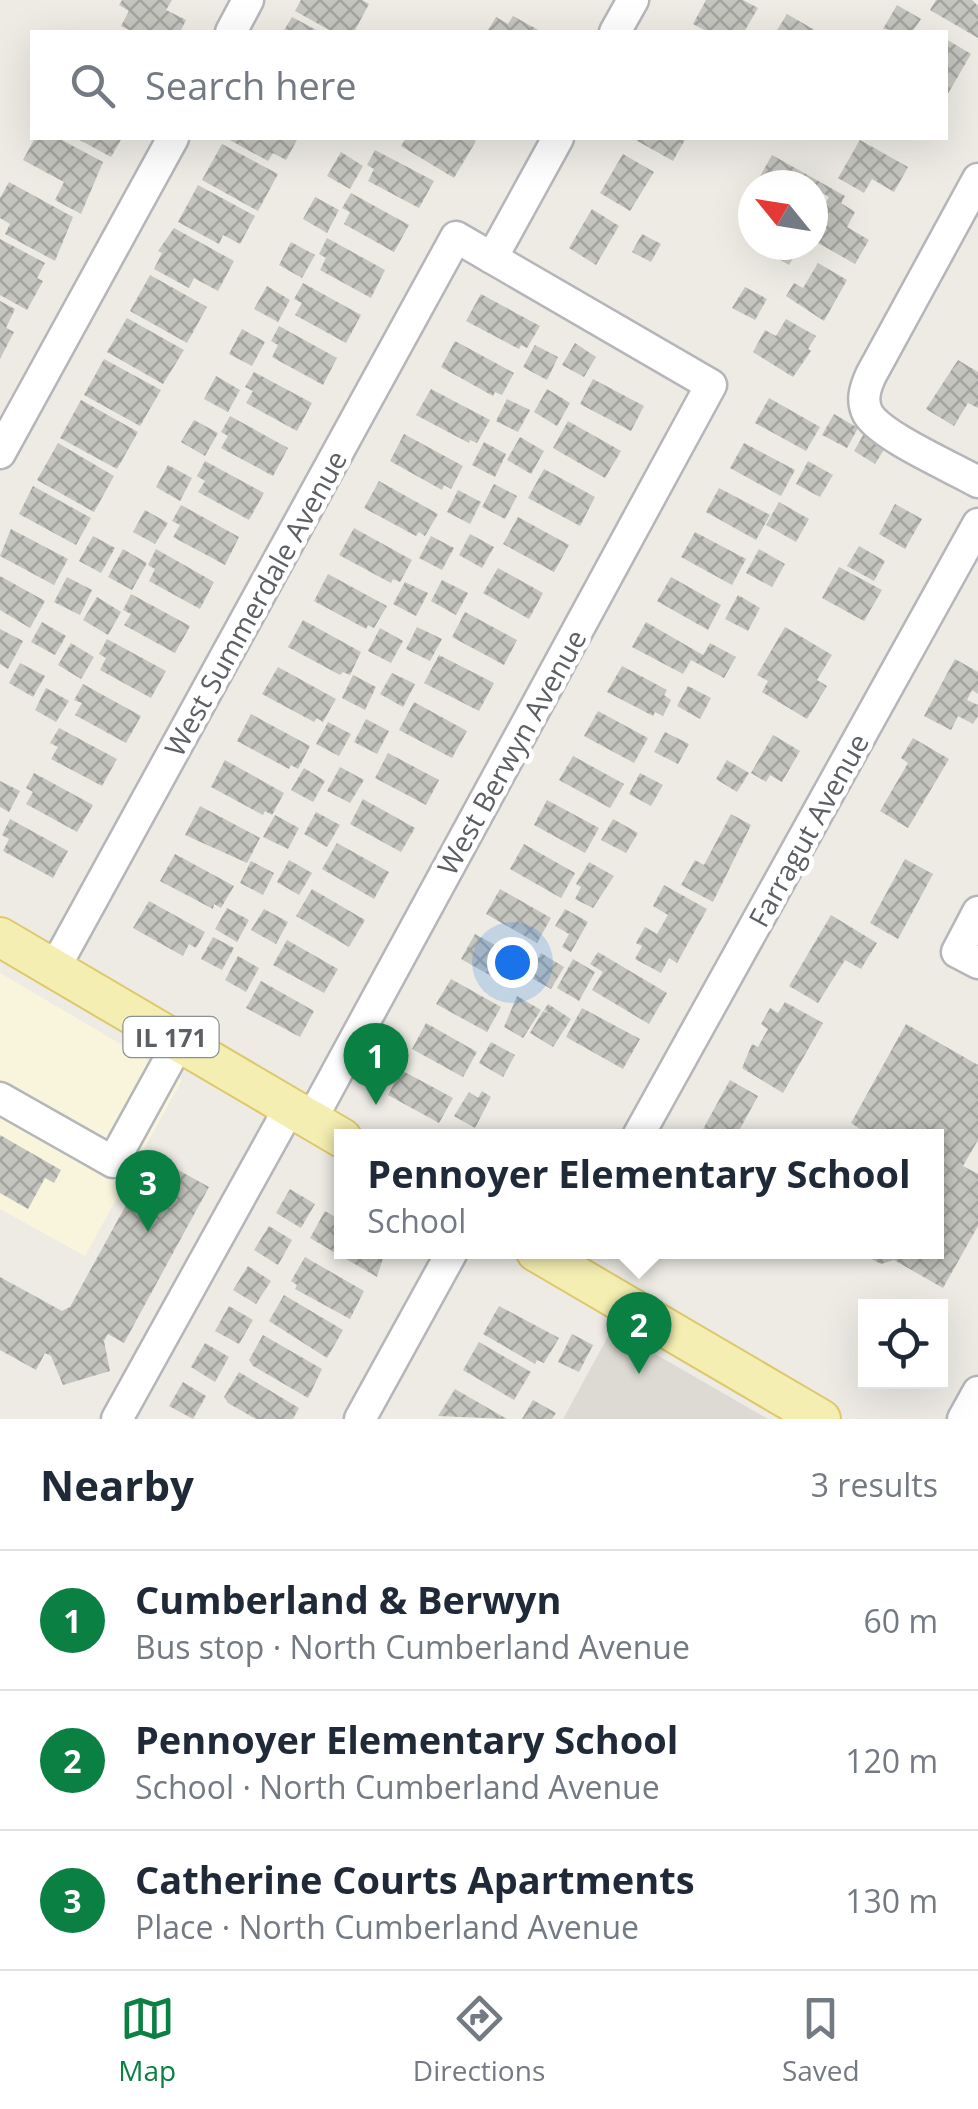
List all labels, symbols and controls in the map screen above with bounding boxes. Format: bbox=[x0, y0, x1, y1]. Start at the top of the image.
search box bbox=[30, 30, 948, 140]
icon: search bbox=[65, 58, 120, 113]
text: Search here bbox=[145, 59, 357, 111]
north arrow bbox=[738, 170, 828, 260]
street label: West Summerdale Avenue bbox=[155, 443, 355, 763]
street label: West Berwyn Avenue bbox=[428, 622, 594, 882]
street label: Farragut Avenue bbox=[739, 727, 877, 933]
your location bbox=[487, 937, 538, 988]
road number: IL 171 bbox=[124, 1017, 218, 1057]
pin: 1 bbox=[344, 1022, 408, 1105]
popup bbox=[334, 1129, 944, 1259]
text: Pennoyer Elementary School bbox=[367, 1147, 911, 1199]
pin: 3 bbox=[116, 1150, 180, 1232]
text: School bbox=[367, 1199, 466, 1242]
pin: 2 bbox=[606, 1292, 672, 1374]
map controls bbox=[858, 1299, 948, 1389]
button: locate bbox=[858, 1299, 948, 1389]
text: Nearby bbox=[40, 1456, 194, 1513]
text: 3 results bbox=[811, 1463, 938, 1506]
text: Cumberland & Berwyn bbox=[135, 1573, 561, 1625]
text: 1 bbox=[63, 1599, 82, 1642]
text: 60 m bbox=[863, 1599, 938, 1642]
text: Bus stop · North Cumberland Avenue bbox=[135, 1625, 690, 1668]
text: Pennoyer Elementary School bbox=[135, 1713, 678, 1765]
text: 2 bbox=[63, 1739, 82, 1782]
text: 120 m bbox=[845, 1739, 938, 1782]
text: School · North Cumberland Avenue bbox=[135, 1765, 660, 1808]
text: Catherine Courts Apartments bbox=[135, 1853, 695, 1905]
text: 3 bbox=[63, 1879, 82, 1922]
text: 130 m bbox=[845, 1879, 938, 1922]
text: Place · North Cumberland Avenue bbox=[135, 1905, 639, 1948]
tab: Map bbox=[118, 1991, 176, 2089]
tab: Directions bbox=[413, 1991, 545, 2089]
tab: Saved bbox=[782, 1991, 860, 2089]

